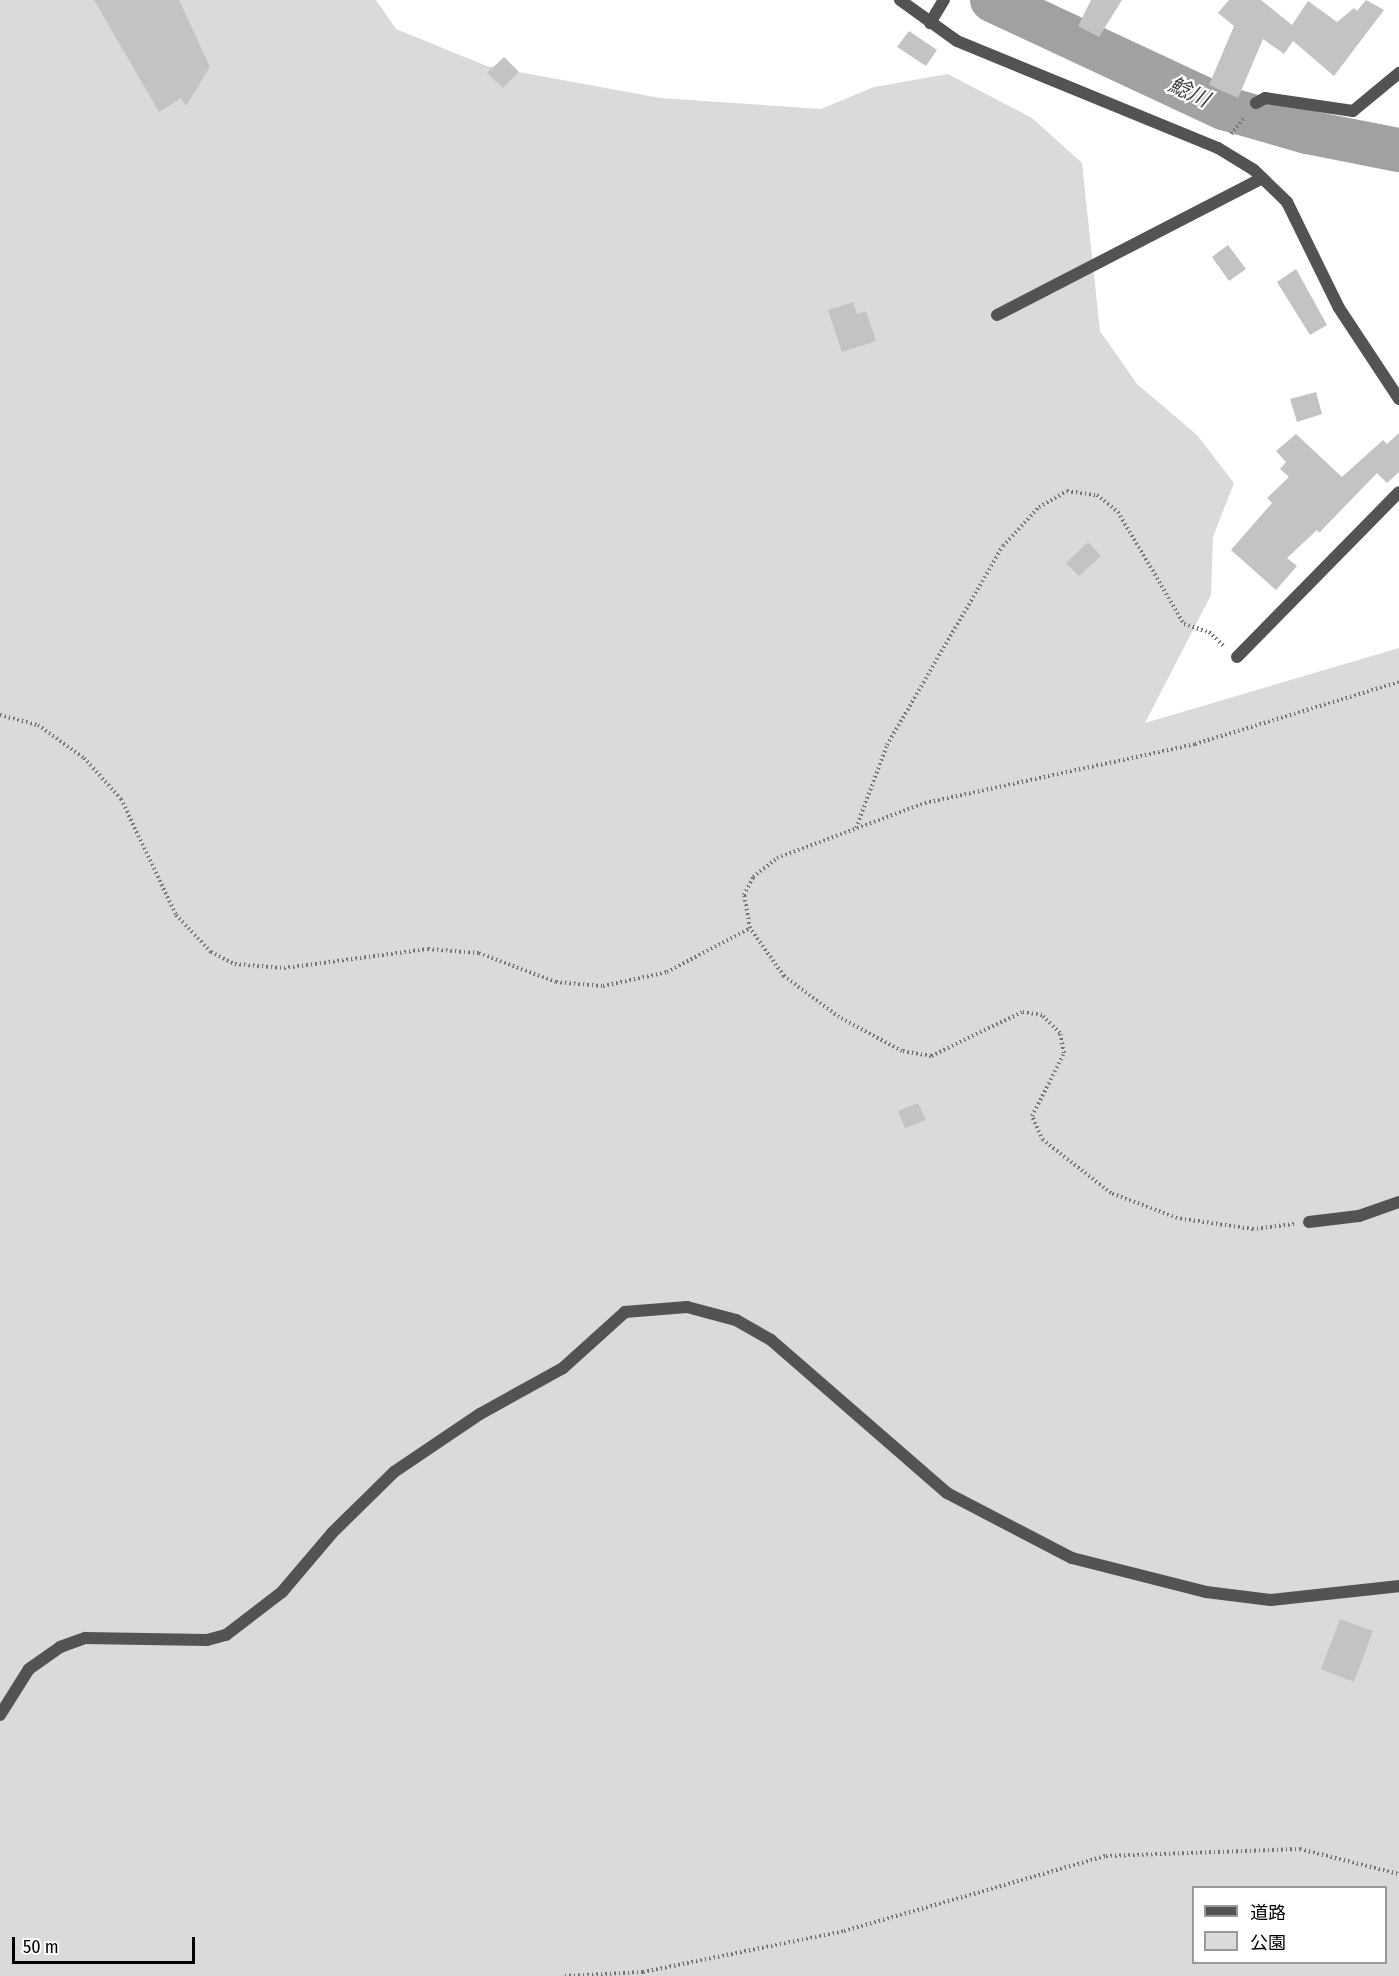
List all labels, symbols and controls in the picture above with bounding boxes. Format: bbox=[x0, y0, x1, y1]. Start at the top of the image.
water label: 鯰川 bbox=[1165, 72, 1213, 112]
legend bbox=[1192, 1886, 1387, 1964]
text: 道路 bbox=[1250, 1902, 1286, 1924]
scale bar bbox=[15, 1925, 198, 1963]
text: 公園 bbox=[1250, 1932, 1286, 1954]
text: 50 m bbox=[23, 1936, 59, 1958]

